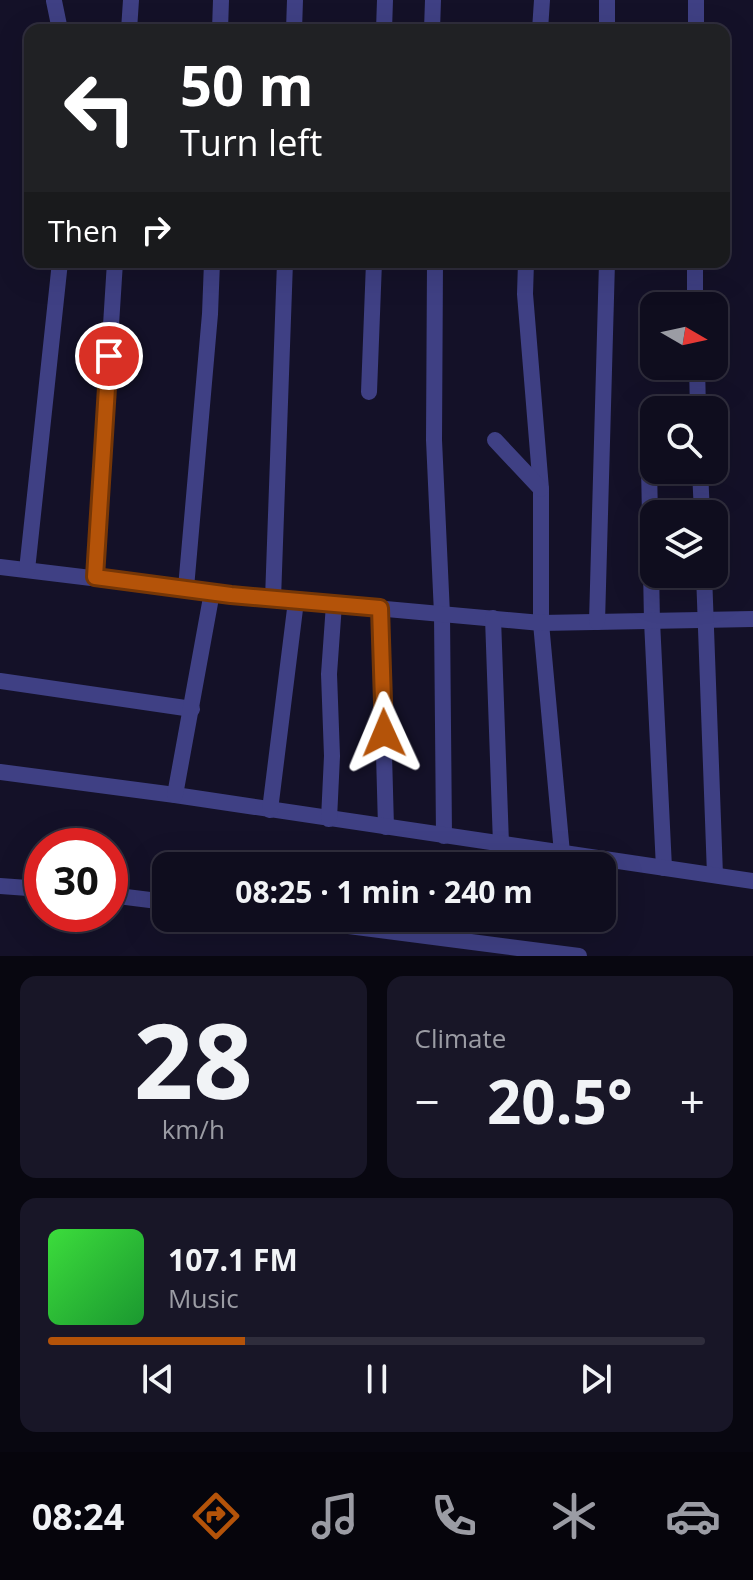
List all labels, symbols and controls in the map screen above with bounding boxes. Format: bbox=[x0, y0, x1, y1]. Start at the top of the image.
text: 50 m bbox=[180, 46, 314, 122]
icon: left bbox=[48, 56, 152, 160]
text: Turn left bbox=[180, 118, 322, 167]
icon: right bbox=[134, 208, 178, 252]
text: Then bbox=[48, 210, 118, 251]
north arrow bbox=[640, 292, 728, 380]
map controls bbox=[640, 292, 728, 588]
pin bbox=[75, 322, 143, 390]
icon: arrive bbox=[87, 334, 131, 378]
button: search bbox=[640, 396, 728, 484]
button: layers bbox=[640, 500, 728, 588]
position arrow bbox=[342, 691, 426, 775]
speed limit sign: 30 bbox=[24, 828, 128, 932]
text: 08:25 · 1 min · 240 m bbox=[235, 871, 533, 912]
text: 28 bbox=[134, 988, 253, 1129]
text: Climate bbox=[415, 1020, 506, 1056]
text: 20.5° bbox=[487, 1060, 633, 1142]
text: − bbox=[415, 1071, 440, 1131]
text: + bbox=[680, 1071, 705, 1131]
text: km/h bbox=[162, 1111, 225, 1147]
text: 107.1 FM bbox=[168, 1239, 298, 1280]
text: Music bbox=[168, 1280, 239, 1316]
icon: previous bbox=[136, 1357, 180, 1401]
icon: pause bbox=[355, 1357, 399, 1401]
icon: next bbox=[574, 1357, 618, 1401]
icon: directions bbox=[188, 1488, 244, 1544]
icon: music bbox=[307, 1488, 363, 1544]
icon: phone bbox=[426, 1488, 482, 1544]
icon: climate bbox=[546, 1488, 602, 1544]
icon: car bbox=[665, 1488, 721, 1544]
text: 08:24 bbox=[32, 1492, 124, 1541]

